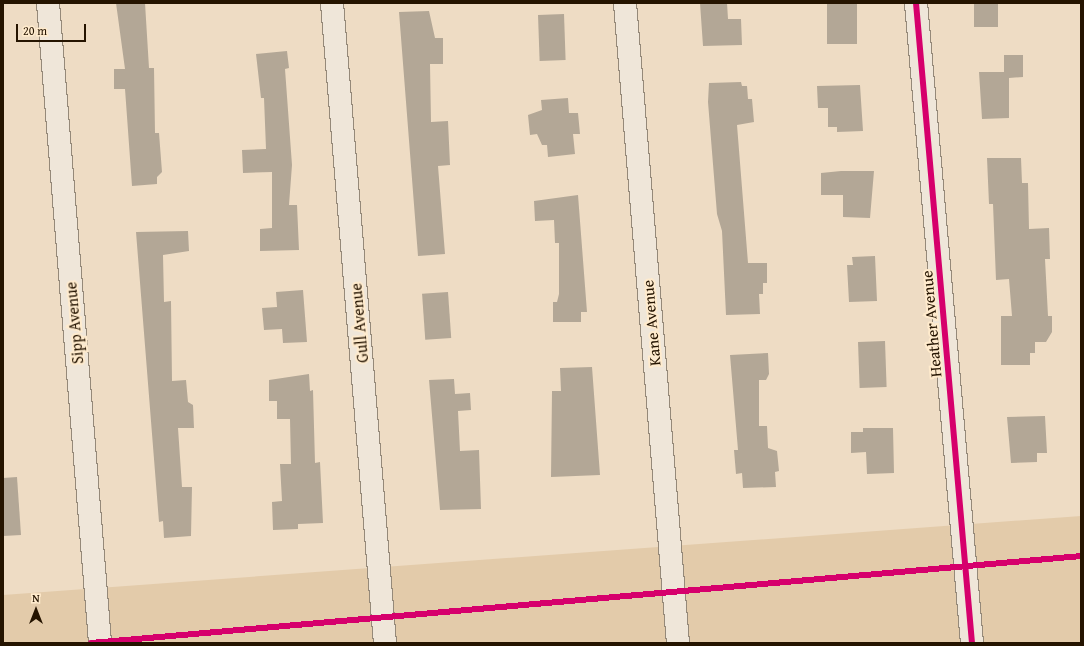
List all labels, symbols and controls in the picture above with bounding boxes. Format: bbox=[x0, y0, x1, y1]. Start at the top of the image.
scale bar bbox=[18, 16, 88, 42]
text: 20 m bbox=[23, 22, 47, 39]
street label: Heather Avenue bbox=[917, 270, 945, 378]
street label: Kane Avenue bbox=[638, 279, 664, 367]
street label: Sipp Avenue bbox=[61, 281, 87, 365]
street label: Gull Avenue bbox=[346, 282, 372, 364]
north arrow bbox=[16, 590, 56, 630]
text: N bbox=[32, 590, 40, 606]

